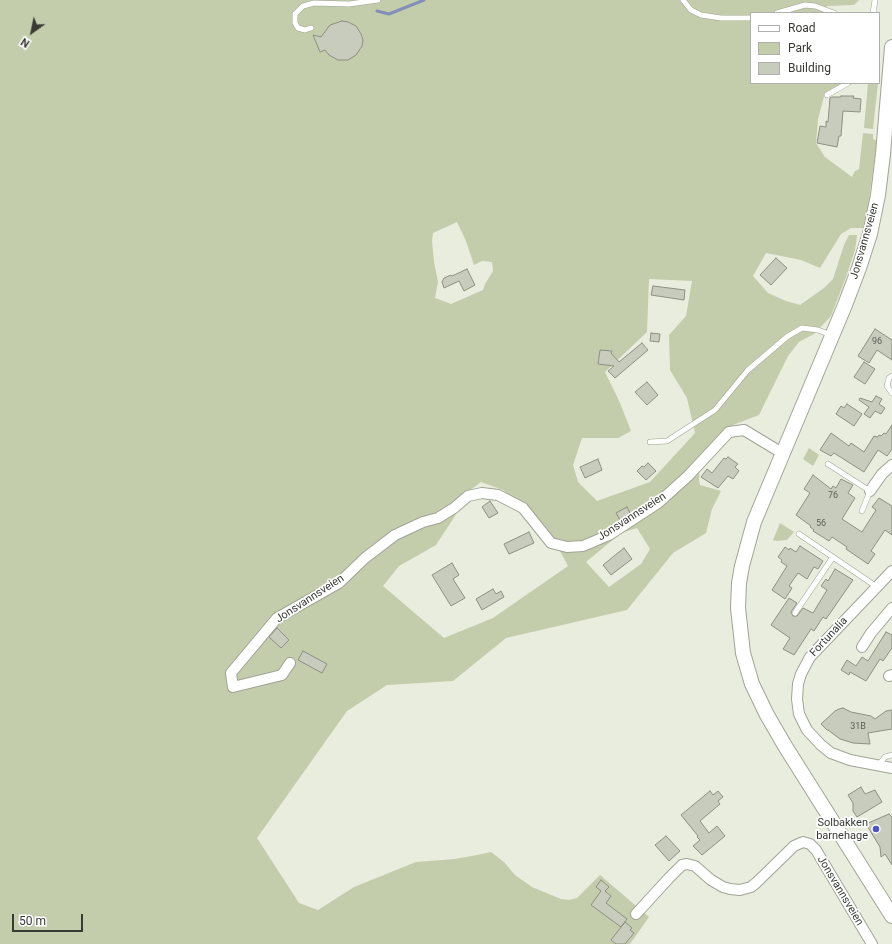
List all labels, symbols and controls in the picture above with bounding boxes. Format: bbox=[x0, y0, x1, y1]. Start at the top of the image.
north arrow bbox=[12, 12, 52, 52]
legend bbox=[750, 12, 880, 84]
text: Road bbox=[788, 21, 816, 35]
text: N bbox=[18, 35, 32, 50]
text: Park bbox=[788, 41, 812, 55]
text: Building bbox=[788, 61, 831, 75]
street label: Jonsvannsveien bbox=[848, 201, 882, 281]
house number: 96 bbox=[872, 337, 882, 347]
street label: Jonsvannsveien bbox=[595, 490, 669, 544]
house number: 76 bbox=[828, 491, 838, 501]
house number: 56 bbox=[816, 519, 826, 529]
street label: Jonsvannsveien bbox=[273, 572, 347, 626]
street label: Fortunalia bbox=[807, 614, 851, 660]
house number: 31B bbox=[850, 722, 866, 732]
place label: Solbakken barnehage bbox=[816, 816, 868, 842]
marker: Solbakken barnehage bbox=[871, 824, 881, 834]
street label: Jonsvannsveien bbox=[814, 854, 866, 928]
scale bar bbox=[14, 906, 85, 932]
text: 50 m bbox=[19, 914, 46, 928]

